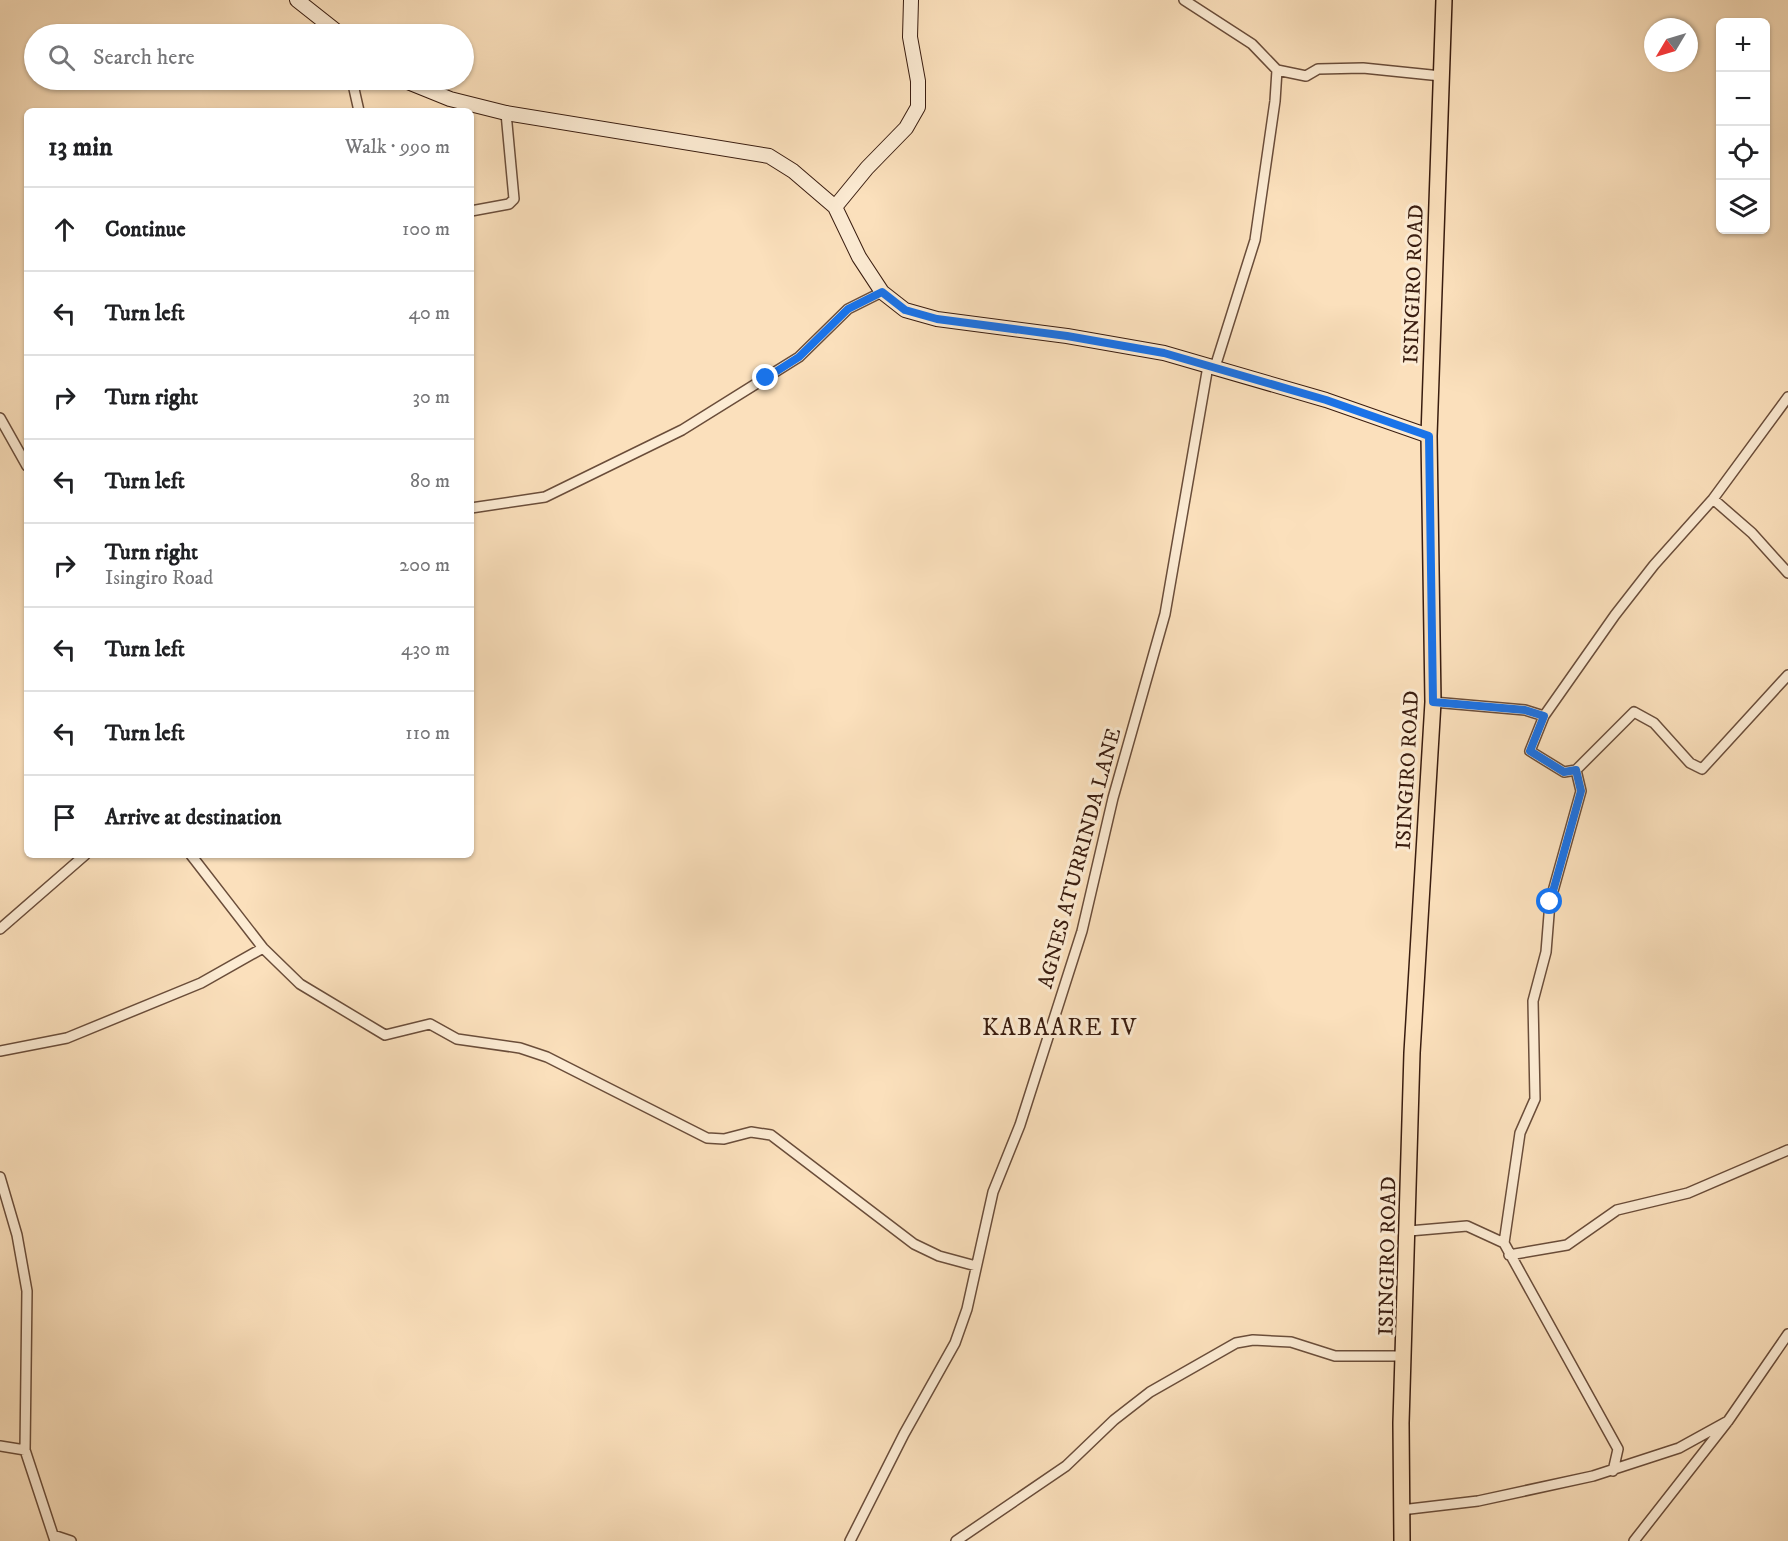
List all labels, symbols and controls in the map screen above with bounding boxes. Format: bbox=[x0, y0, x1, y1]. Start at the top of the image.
north arrow bbox=[1644, 18, 1698, 72]
map controls bbox=[1716, 18, 1770, 234]
button: + bbox=[1716, 18, 1770, 72]
search box bbox=[24, 24, 474, 90]
icon: search bbox=[45, 41, 78, 74]
text: Search here bbox=[93, 44, 195, 71]
button: − bbox=[1716, 72, 1770, 126]
button: locate bbox=[1716, 126, 1770, 180]
text: 13 min bbox=[48, 131, 113, 164]
text: Walk · 990 m bbox=[345, 135, 450, 160]
button: layers bbox=[1716, 180, 1770, 234]
street label: ISINGIRO ROAD bbox=[1398, 204, 1430, 364]
icon: ahead bbox=[48, 213, 81, 246]
text: Continue bbox=[105, 216, 186, 243]
text: 100 m bbox=[402, 217, 450, 242]
icon: left bbox=[48, 297, 81, 330]
text: Turn left bbox=[105, 300, 185, 327]
text: 40 m bbox=[408, 301, 450, 326]
route end bbox=[752, 364, 778, 390]
icon: right bbox=[48, 381, 81, 414]
text: Turn right bbox=[105, 384, 198, 411]
text: 30 m bbox=[412, 385, 450, 410]
icon: left bbox=[48, 465, 81, 498]
text: Turn left bbox=[105, 468, 185, 495]
text: 80 m bbox=[410, 469, 450, 494]
text: Turn right bbox=[105, 539, 198, 566]
icon: right bbox=[48, 549, 81, 582]
text: 200 m bbox=[399, 553, 450, 578]
text: Isingiro Road bbox=[105, 566, 213, 591]
icon: left bbox=[48, 633, 81, 666]
text: Turn left bbox=[105, 636, 185, 663]
text: 430 m bbox=[401, 637, 450, 662]
street label: ISINGIRO ROAD bbox=[1391, 690, 1425, 850]
icon: left bbox=[48, 717, 81, 750]
text: Turn left bbox=[105, 720, 185, 747]
text: 110 m bbox=[405, 721, 450, 746]
street label: AGNES ATURRINDA LANE bbox=[1033, 725, 1127, 991]
icon: arrive bbox=[48, 801, 81, 834]
text: Arrive at destination bbox=[105, 804, 282, 831]
route start bbox=[1536, 888, 1562, 914]
district label: KABAARE IV bbox=[982, 1013, 1138, 1043]
street label: ISINGIRO ROAD bbox=[1374, 1176, 1402, 1336]

